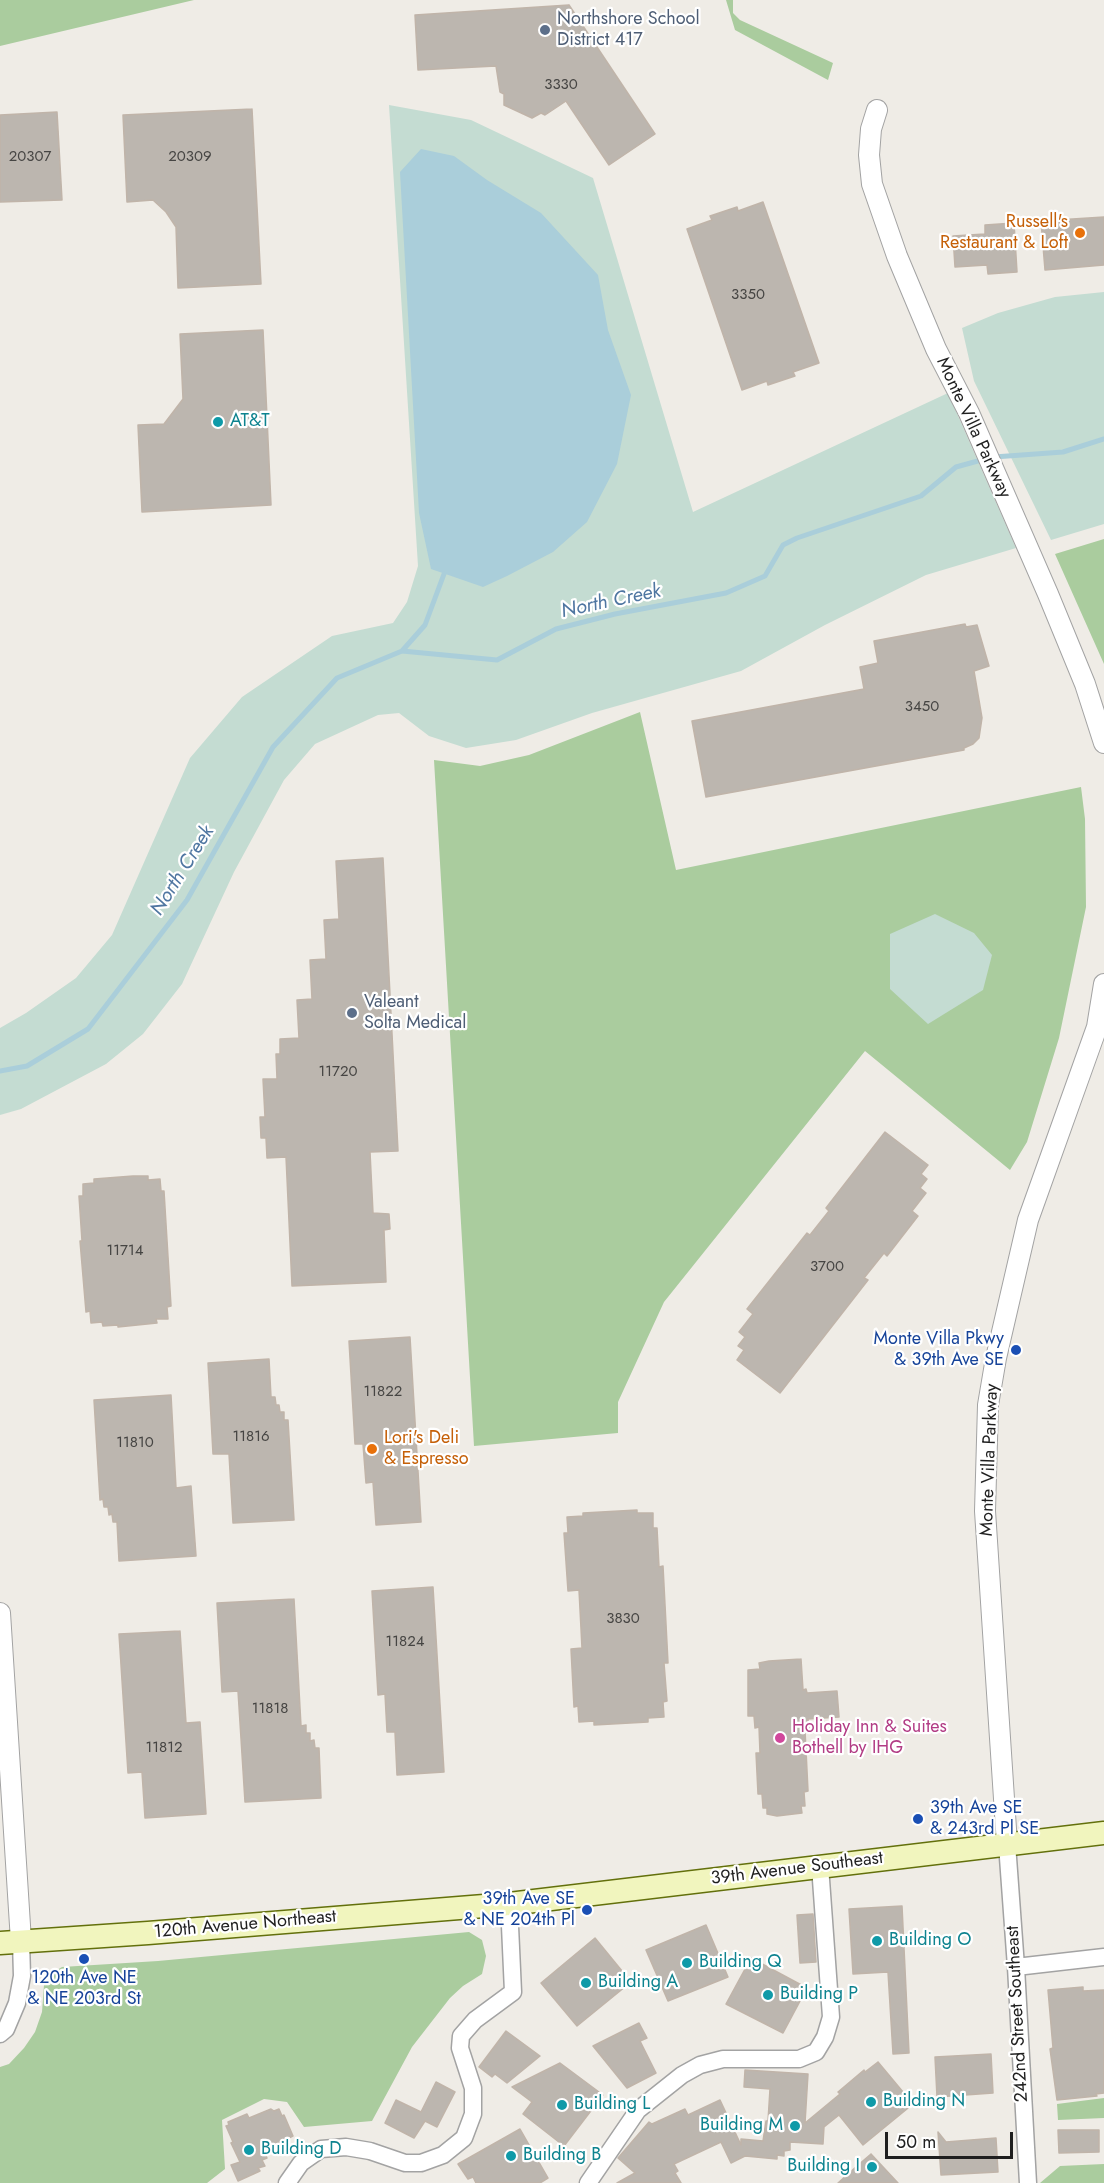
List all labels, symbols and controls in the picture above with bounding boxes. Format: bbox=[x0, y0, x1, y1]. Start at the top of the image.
place label: Northshore School District 417 bbox=[557, 9, 700, 52]
marker: Northshore School District 417 bbox=[538, 23, 552, 37]
house number: 3330 bbox=[544, 76, 578, 94]
house number: 20307 bbox=[9, 148, 51, 166]
house number: 20309 bbox=[168, 148, 212, 166]
place label: Russell's Restaurant & Loft bbox=[940, 212, 1068, 254]
marker: Russell's Restaurant & Loft bbox=[1073, 226, 1087, 240]
house number: 3350 bbox=[731, 286, 765, 304]
street label: Monte Villa Parkway bbox=[931, 354, 1015, 502]
place label: AT&T bbox=[230, 411, 270, 433]
marker: AT&T bbox=[211, 415, 225, 429]
water label: North Creek bbox=[559, 580, 663, 624]
house number: 3450 bbox=[905, 698, 939, 716]
water label: North Creek bbox=[146, 822, 220, 920]
place label: Valeant Solta Medical bbox=[364, 992, 466, 1034]
marker: Valeant Solta Medical bbox=[345, 1006, 359, 1020]
house number: 11720 bbox=[319, 1063, 357, 1081]
house number: 11714 bbox=[107, 1242, 143, 1260]
house number: 3700 bbox=[810, 1258, 844, 1276]
place label: Monte Villa Pkwy & 39th Ave SE bbox=[874, 1329, 1004, 1372]
marker: Monte Villa Pkwy & 39th Ave SE bbox=[1009, 1343, 1023, 1357]
house number: 11822 bbox=[364, 1383, 402, 1401]
street label: Monte Villa Parkway bbox=[977, 1383, 1003, 1537]
house number: 11816 bbox=[232, 1428, 270, 1446]
place label: Lori's Deli & Espresso bbox=[384, 1428, 468, 1470]
house number: 11810 bbox=[116, 1434, 154, 1452]
marker: Lori's Deli & Espresso bbox=[365, 1442, 379, 1456]
house number: 3830 bbox=[606, 1610, 640, 1628]
house number: 11824 bbox=[386, 1633, 424, 1651]
house number: 11818 bbox=[252, 1700, 288, 1718]
place label: Holiday Inn & Suites Bothell by IHG bbox=[792, 1717, 947, 1760]
marker: Holiday Inn & Suites Bothell by IHG bbox=[773, 1731, 787, 1745]
house number: 11812 bbox=[146, 1739, 182, 1757]
place label: 39th Ave SE & 243rd Pl SE bbox=[930, 1798, 1039, 1840]
marker: 39th Ave SE & 243rd Pl SE bbox=[911, 1812, 925, 1826]
street label: 39th Avenue Southeast bbox=[710, 1848, 884, 1890]
place label: 39th Ave SE & NE 204th Pl bbox=[463, 1889, 575, 1932]
marker: 39th Ave SE & NE 204th Pl bbox=[580, 1903, 594, 1917]
street label: 120th Avenue Northeast bbox=[153, 1906, 337, 1944]
street label: 242nd Street Southeast bbox=[1003, 1925, 1033, 2103]
place label: Building O bbox=[889, 1930, 972, 1952]
marker: Building O bbox=[870, 1934, 884, 1948]
marker: 120th Ave NE & NE 203rd St bbox=[77, 1952, 91, 1966]
place label: Building Q bbox=[699, 1952, 782, 1974]
marker: Building Q bbox=[680, 1956, 694, 1970]
place label: 120th Ave NE & NE 203rd St bbox=[27, 1968, 141, 2010]
place label: Building A bbox=[598, 1972, 678, 1994]
marker: Building A bbox=[579, 1976, 593, 1990]
place label: Building P bbox=[780, 1984, 858, 2006]
marker: Building P bbox=[761, 1988, 775, 2002]
place label: Building N bbox=[883, 2091, 965, 2113]
place label: Building L bbox=[574, 2094, 650, 2116]
marker: Building N bbox=[864, 2095, 878, 2109]
marker: Building L bbox=[555, 2098, 569, 2112]
place label: Building M bbox=[700, 2115, 783, 2137]
marker: Building M bbox=[788, 2119, 802, 2133]
scale bar bbox=[888, 2120, 1016, 2158]
text: 50 m bbox=[896, 2129, 936, 2155]
place label: Building D bbox=[261, 2139, 342, 2161]
marker: Building D bbox=[242, 2143, 256, 2157]
place label: Building B bbox=[523, 2145, 601, 2167]
marker: Building B bbox=[504, 2149, 518, 2163]
place label: Building I bbox=[787, 2156, 860, 2178]
marker: Building I bbox=[865, 2160, 879, 2174]

